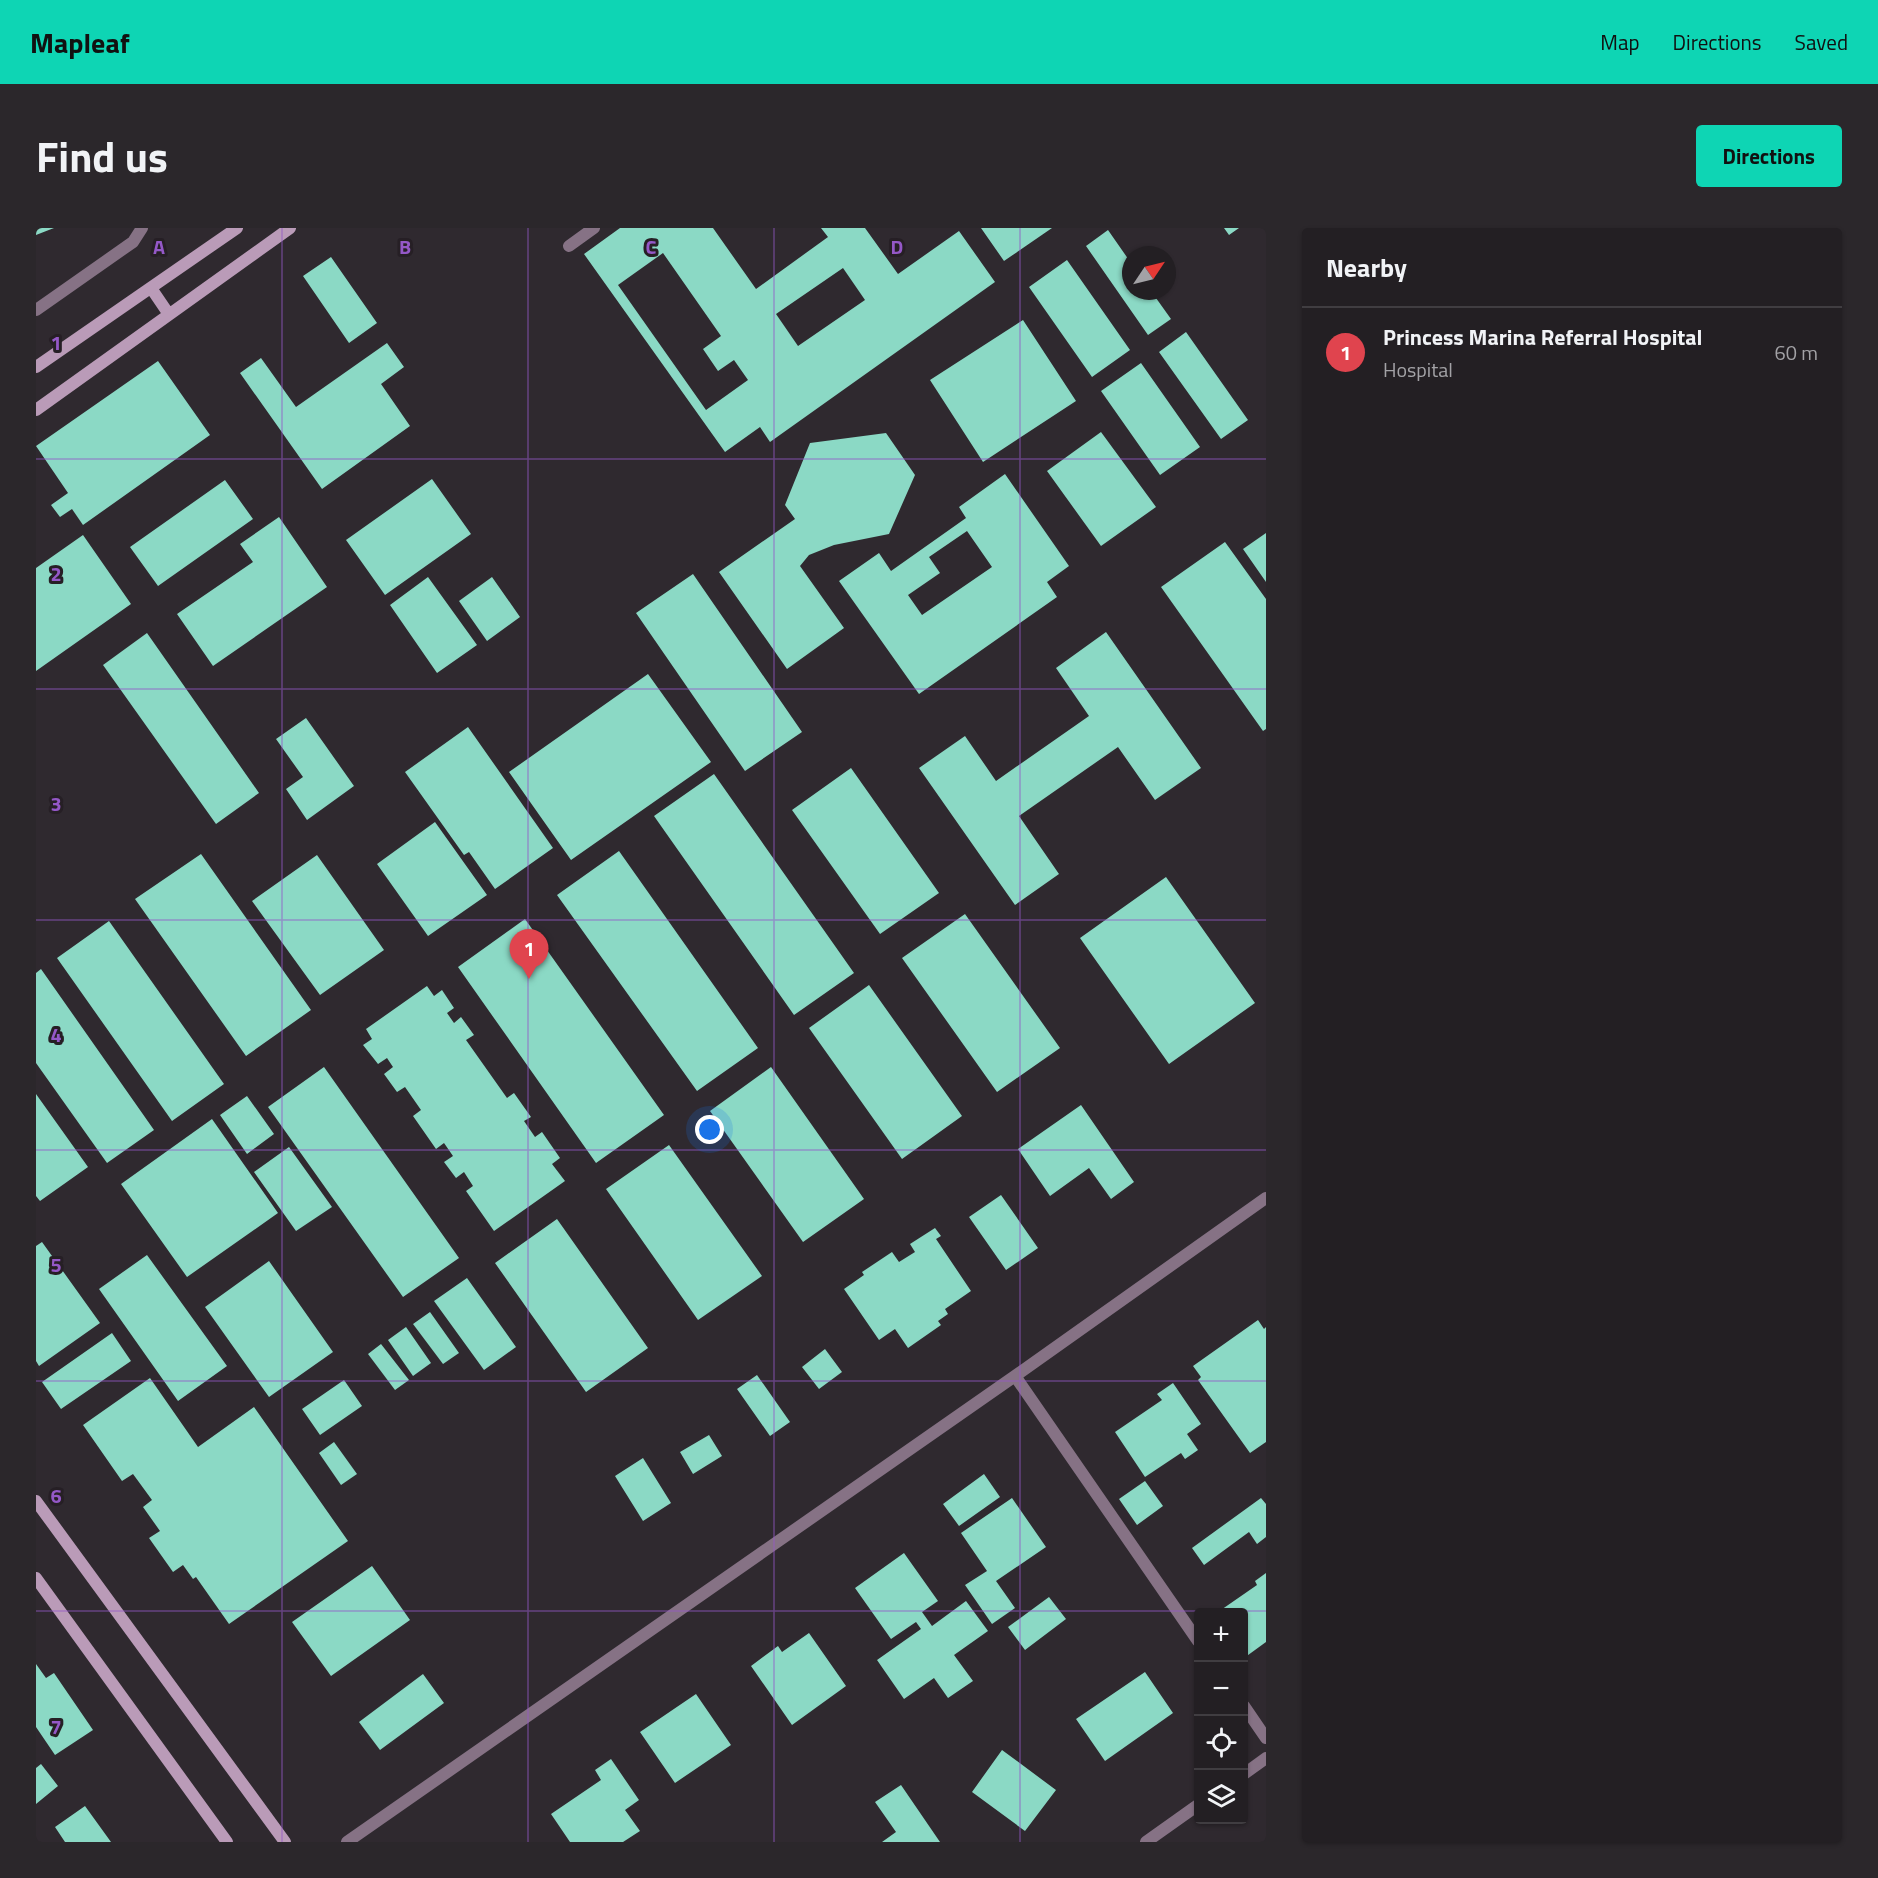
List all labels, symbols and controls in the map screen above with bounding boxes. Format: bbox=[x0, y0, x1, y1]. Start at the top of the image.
text: Mapleaf bbox=[30, 21, 130, 64]
text: Map bbox=[1600, 26, 1640, 58]
text: Directions bbox=[1673, 26, 1762, 58]
text: Saved bbox=[1795, 26, 1848, 58]
text: Find us bbox=[36, 124, 168, 188]
button: Directions bbox=[1696, 125, 1842, 187]
text: A bbox=[153, 231, 165, 262]
text: B bbox=[399, 231, 411, 262]
text: C bbox=[646, 231, 657, 262]
text: D bbox=[891, 231, 903, 262]
north arrow bbox=[1122, 246, 1176, 300]
text: Nearby bbox=[1326, 248, 1407, 287]
text: Princess Marina Referral Hospital bbox=[1383, 320, 1703, 354]
text: 1 bbox=[50, 327, 62, 358]
text: 1 bbox=[1340, 337, 1351, 368]
text: 60 m bbox=[1774, 337, 1818, 368]
text: Hospital bbox=[1383, 354, 1453, 385]
text: 2 bbox=[50, 558, 62, 589]
text: 3 bbox=[50, 788, 62, 819]
pin: 1 bbox=[510, 930, 548, 979]
text: 4 bbox=[50, 1019, 62, 1050]
your location bbox=[695, 1115, 724, 1144]
text: 5 bbox=[50, 1249, 62, 1280]
text: 6 bbox=[50, 1480, 62, 1511]
map controls bbox=[1194, 1608, 1248, 1824]
button: + bbox=[1194, 1608, 1248, 1662]
button: − bbox=[1194, 1662, 1248, 1716]
text: 7 bbox=[50, 1711, 62, 1742]
button: locate bbox=[1194, 1716, 1248, 1770]
button: layers bbox=[1194, 1770, 1248, 1824]

